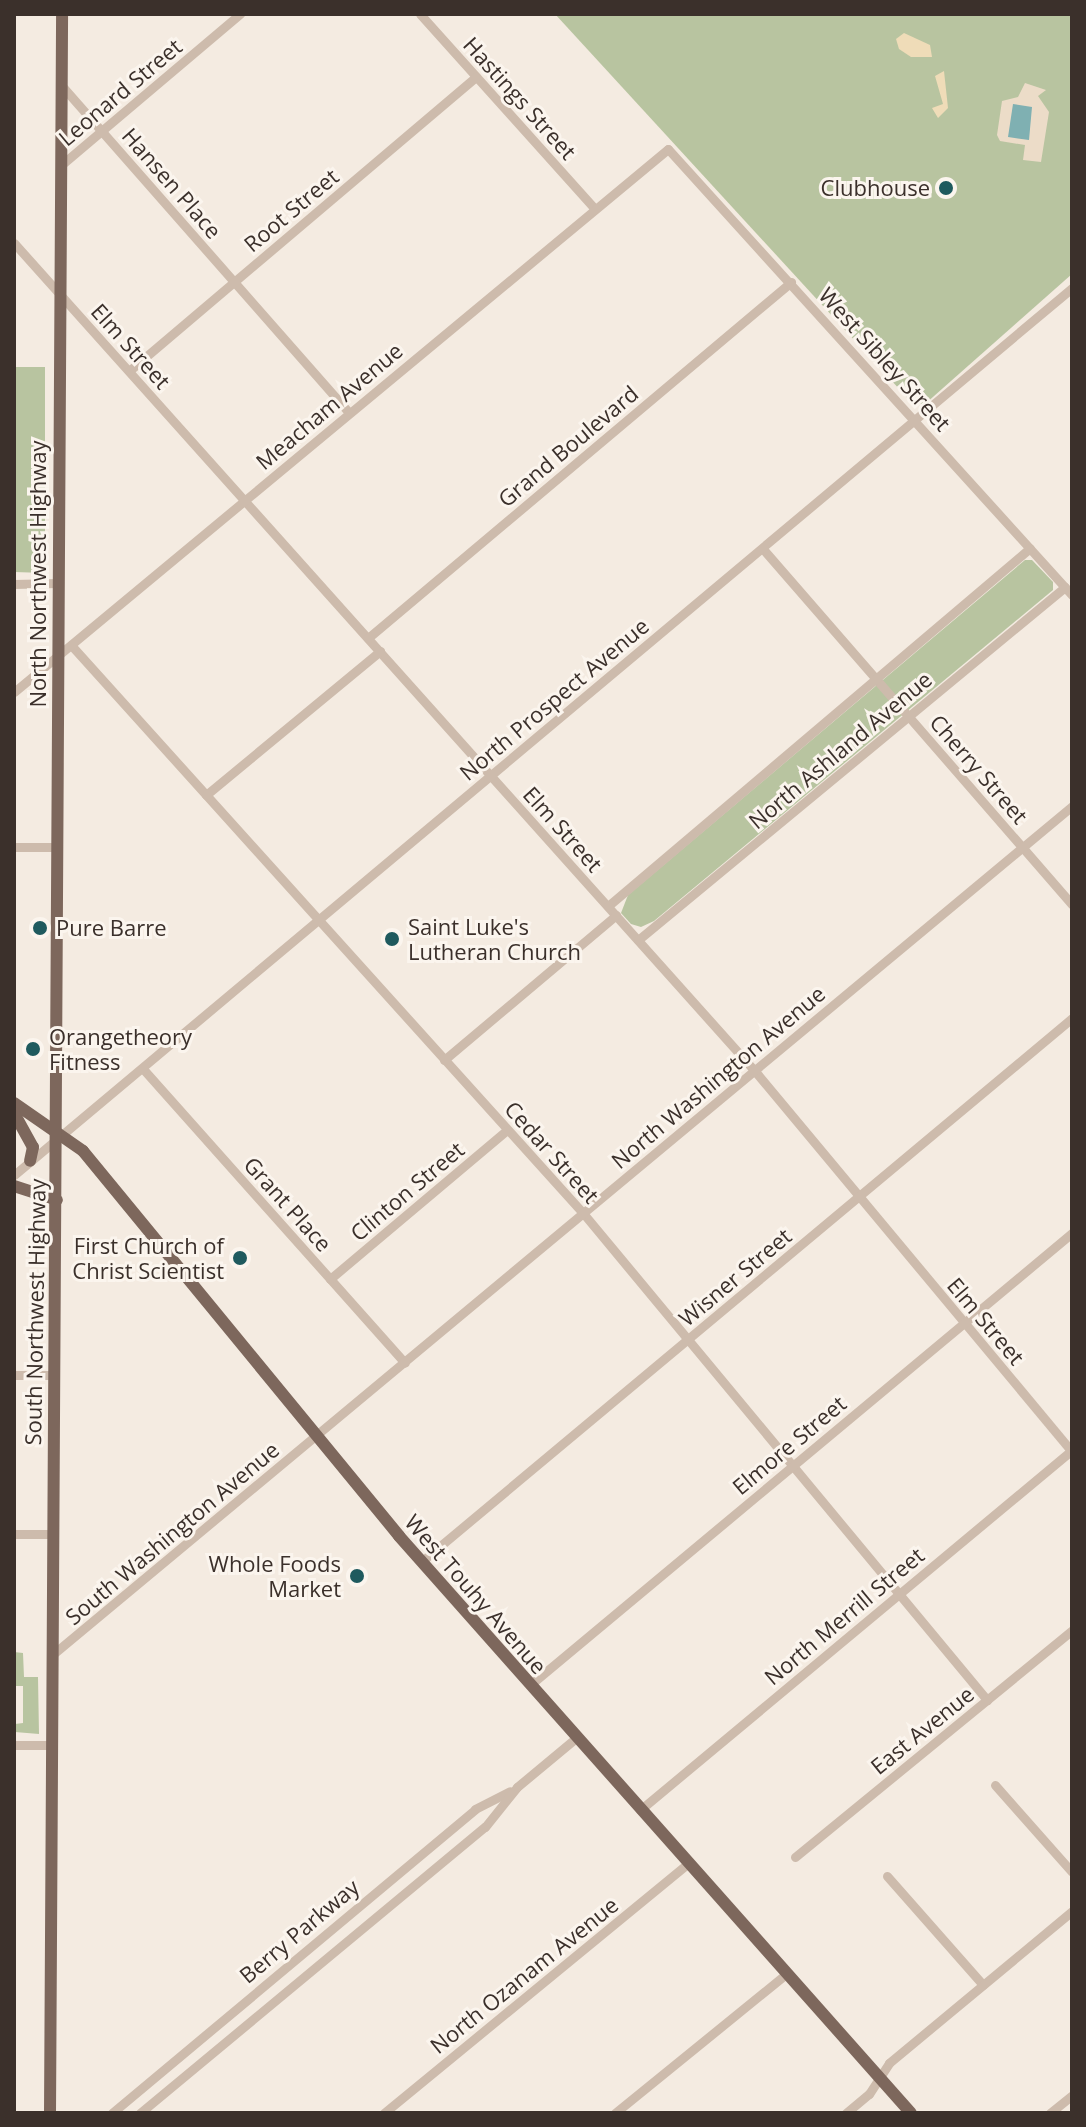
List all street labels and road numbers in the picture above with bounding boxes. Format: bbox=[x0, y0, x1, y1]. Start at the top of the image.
street label: Hastings Street bbox=[458, 31, 582, 165]
street label: Leonard Street bbox=[53, 33, 187, 151]
street label: Hansen Place bbox=[117, 122, 227, 244]
street label: Root Street bbox=[238, 163, 344, 257]
street label: West Sibley Street bbox=[814, 282, 956, 436]
street label: Elm Street bbox=[86, 298, 176, 394]
street label: Meacham Avenue bbox=[250, 337, 408, 475]
street label: Grand Boulevard bbox=[493, 380, 643, 512]
street label: North Northwest Highway bbox=[25, 441, 51, 707]
street label: North Prospect Avenue bbox=[454, 612, 654, 786]
street label: North Ashland Avenue bbox=[743, 666, 937, 834]
street label: Cherry Street bbox=[924, 709, 1034, 829]
street label: Elm Street bbox=[518, 781, 608, 877]
street label: North Washington Avenue bbox=[606, 980, 830, 1174]
street label: Cedar Street bbox=[499, 1096, 605, 1208]
street label: Clinton Street bbox=[345, 1136, 469, 1246]
street label: Grant Place bbox=[239, 1151, 337, 1257]
street label: South Northwest Highway bbox=[19, 1178, 51, 1446]
street label: Wisner Street bbox=[674, 1222, 796, 1332]
street label: Elm Street bbox=[942, 1272, 1030, 1370]
street label: Elmore Street bbox=[727, 1390, 851, 1500]
street label: South Washington Avenue bbox=[60, 1436, 284, 1630]
street label: West Touhy Avenue bbox=[400, 1509, 552, 1679]
street label: North Merrill Street bbox=[759, 1542, 929, 1690]
street label: East Avenue bbox=[865, 1680, 979, 1780]
street label: Berry Parkway bbox=[234, 1873, 364, 1989]
street label: North Ozanam Avenue bbox=[425, 1891, 623, 2059]

